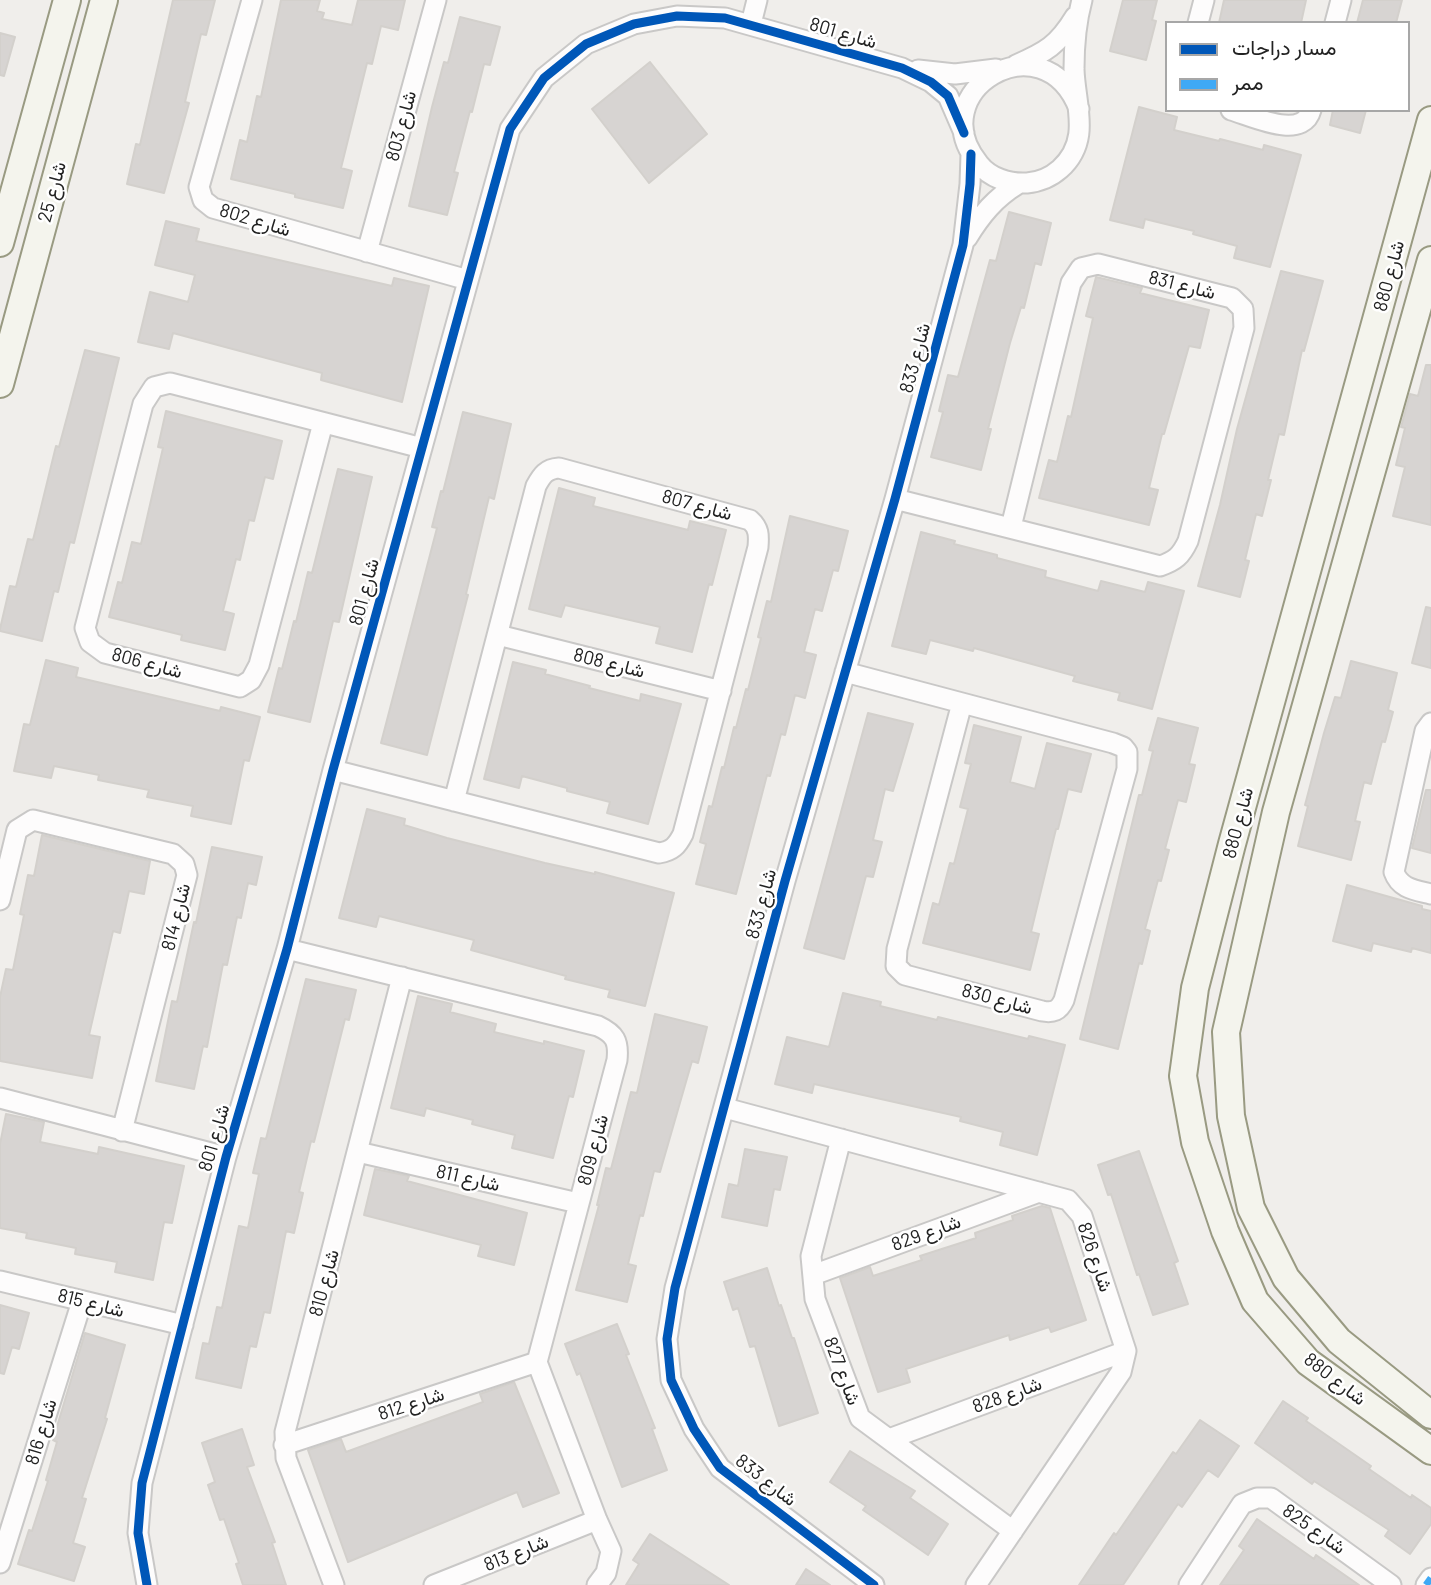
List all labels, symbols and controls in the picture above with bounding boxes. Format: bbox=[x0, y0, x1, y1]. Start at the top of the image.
street label: شارع 801 bbox=[807, 13, 879, 53]
legend bbox=[1165, 21, 1410, 112]
text: مسار دراجات bbox=[1232, 34, 1336, 59]
text: ممر bbox=[1232, 69, 1263, 94]
street label: شارع 803 bbox=[381, 88, 421, 164]
street label: شارع 25 bbox=[33, 159, 71, 225]
street label: شارع 802 bbox=[217, 198, 293, 242]
street label: شارع 880 bbox=[1369, 238, 1409, 314]
street label: شارع 831 bbox=[1146, 266, 1218, 304]
street label: شارع 833 bbox=[895, 321, 935, 395]
street label: شارع 807 bbox=[659, 485, 735, 525]
street label: شارع 801 bbox=[344, 556, 384, 628]
street label: شارع 806 bbox=[109, 643, 185, 683]
street label: شارع 808 bbox=[571, 643, 647, 683]
street label: شارع 880 bbox=[1218, 785, 1258, 861]
street label: شارع 833 bbox=[741, 867, 781, 941]
street label: شارع 814 bbox=[157, 881, 195, 953]
street label: شارع 830 bbox=[959, 979, 1035, 1019]
street label: شارع 801 bbox=[194, 1102, 234, 1174]
street label: شارع 809 bbox=[573, 1112, 613, 1188]
street label: شارع 811 bbox=[434, 1160, 502, 1196]
street label: شارع 829 bbox=[888, 1210, 964, 1256]
street label: شارع 826 bbox=[1073, 1219, 1117, 1295]
street label: شارع 810 bbox=[304, 1247, 344, 1319]
street label: شارع 815 bbox=[55, 1284, 127, 1322]
street label: شارع 827 bbox=[819, 1334, 865, 1408]
street label: شارع 880 bbox=[1299, 1348, 1371, 1410]
street label: شارع 828 bbox=[969, 1372, 1045, 1418]
street label: شارع 812 bbox=[375, 1383, 447, 1425]
street label: شارع 816 bbox=[20, 1396, 62, 1468]
street label: شارع 833 bbox=[731, 1449, 801, 1511]
street label: شارع 825 bbox=[1278, 1499, 1350, 1559]
street label: شارع 813 bbox=[480, 1530, 552, 1576]

